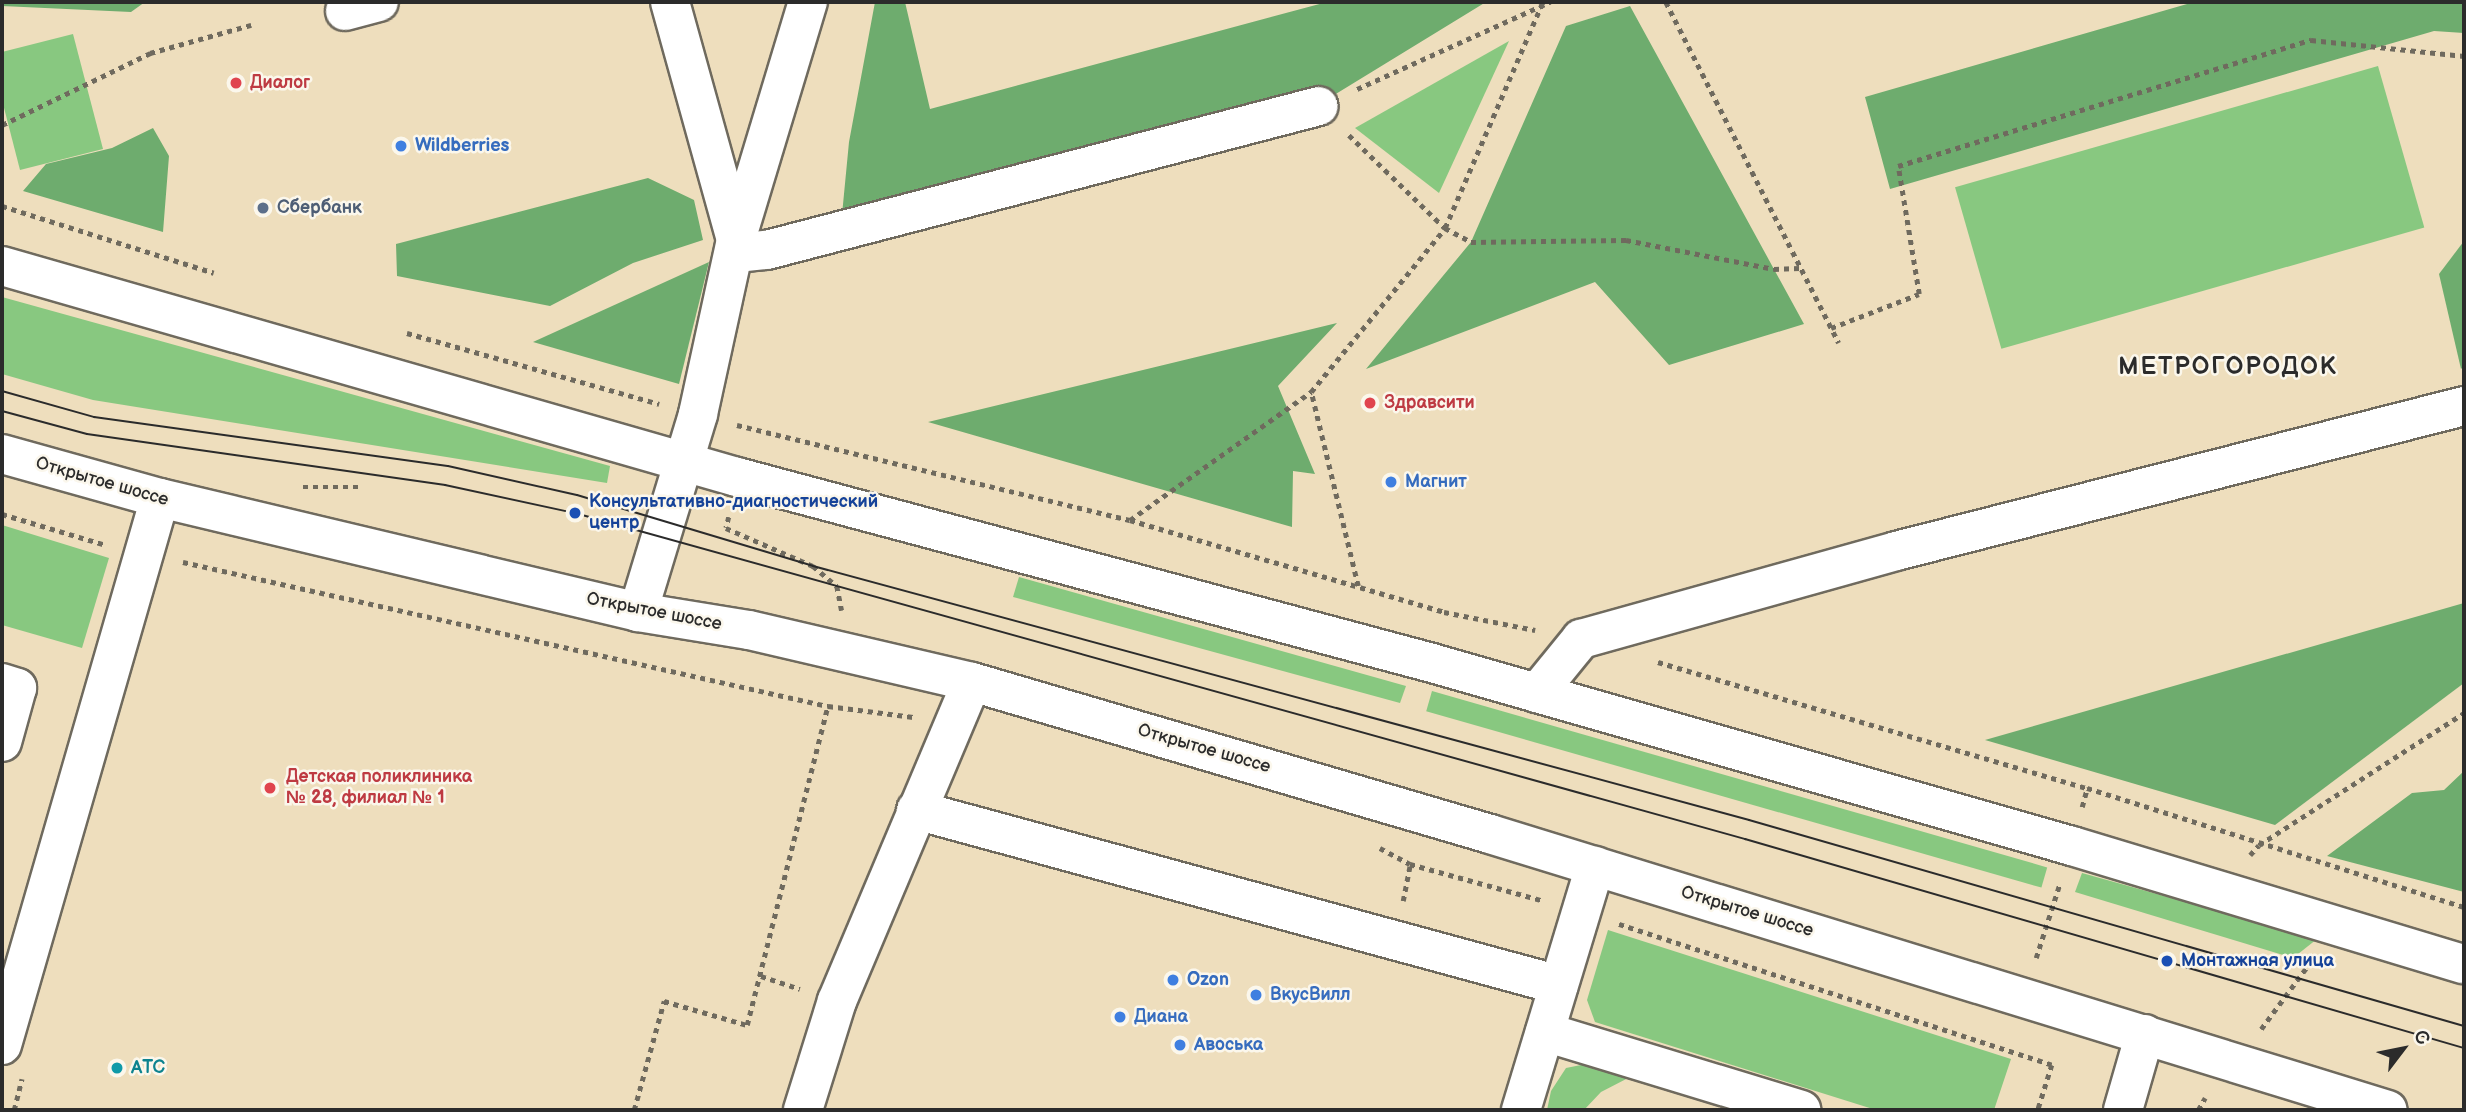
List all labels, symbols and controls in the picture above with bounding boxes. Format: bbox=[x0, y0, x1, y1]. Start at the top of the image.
place label: Диалог bbox=[250, 72, 310, 94]
marker: Диалог bbox=[228, 75, 244, 91]
place label: Wildberries bbox=[415, 135, 509, 157]
marker: Wildberries bbox=[393, 138, 409, 154]
place label: Сбербанк bbox=[277, 197, 362, 219]
marker: Сбербанк bbox=[255, 200, 271, 216]
district label: МЕТРОГОРОДОК bbox=[2120, 353, 2336, 381]
place label: Здравсити bbox=[1384, 392, 1475, 414]
marker: Здравсити bbox=[1362, 395, 1378, 411]
street label: Открытое шоссе bbox=[33, 453, 171, 511]
place label: Магнит bbox=[1405, 471, 1467, 493]
marker: Магнит bbox=[1383, 474, 1399, 490]
place label: Консультативно-диагностический центр bbox=[589, 492, 878, 534]
marker: Консультативно-диагностический центр bbox=[567, 505, 583, 521]
street label: Открытое шоссе bbox=[585, 588, 723, 636]
street label: Открытое шоссе bbox=[1135, 720, 1273, 778]
place label: Детская поликлиника № 28, филиал № 1 bbox=[286, 767, 472, 810]
marker: Детская поликлиника № 28, филиал № 1 bbox=[260, 778, 280, 798]
street label: Открытое шоссе bbox=[1678, 882, 1816, 942]
place label: Монтажная улица bbox=[2181, 950, 2334, 972]
marker: Монтажная улица bbox=[2159, 953, 2175, 969]
place label: Ozon bbox=[1187, 969, 1229, 991]
marker: Ozon bbox=[1165, 972, 1181, 988]
place label: ВкусВилл bbox=[1270, 984, 1351, 1006]
marker: ВкусВилл bbox=[1248, 987, 1264, 1003]
place label: Диана bbox=[1134, 1006, 1188, 1028]
marker: Диана bbox=[1112, 1009, 1128, 1025]
north arrow bbox=[2368, 1014, 2438, 1084]
text: С bbox=[2408, 1026, 2434, 1049]
place label: Авоська bbox=[1194, 1034, 1263, 1056]
marker: Авоська bbox=[1172, 1037, 1188, 1053]
place label: АТС bbox=[131, 1057, 165, 1079]
marker: АТС bbox=[109, 1060, 125, 1076]

